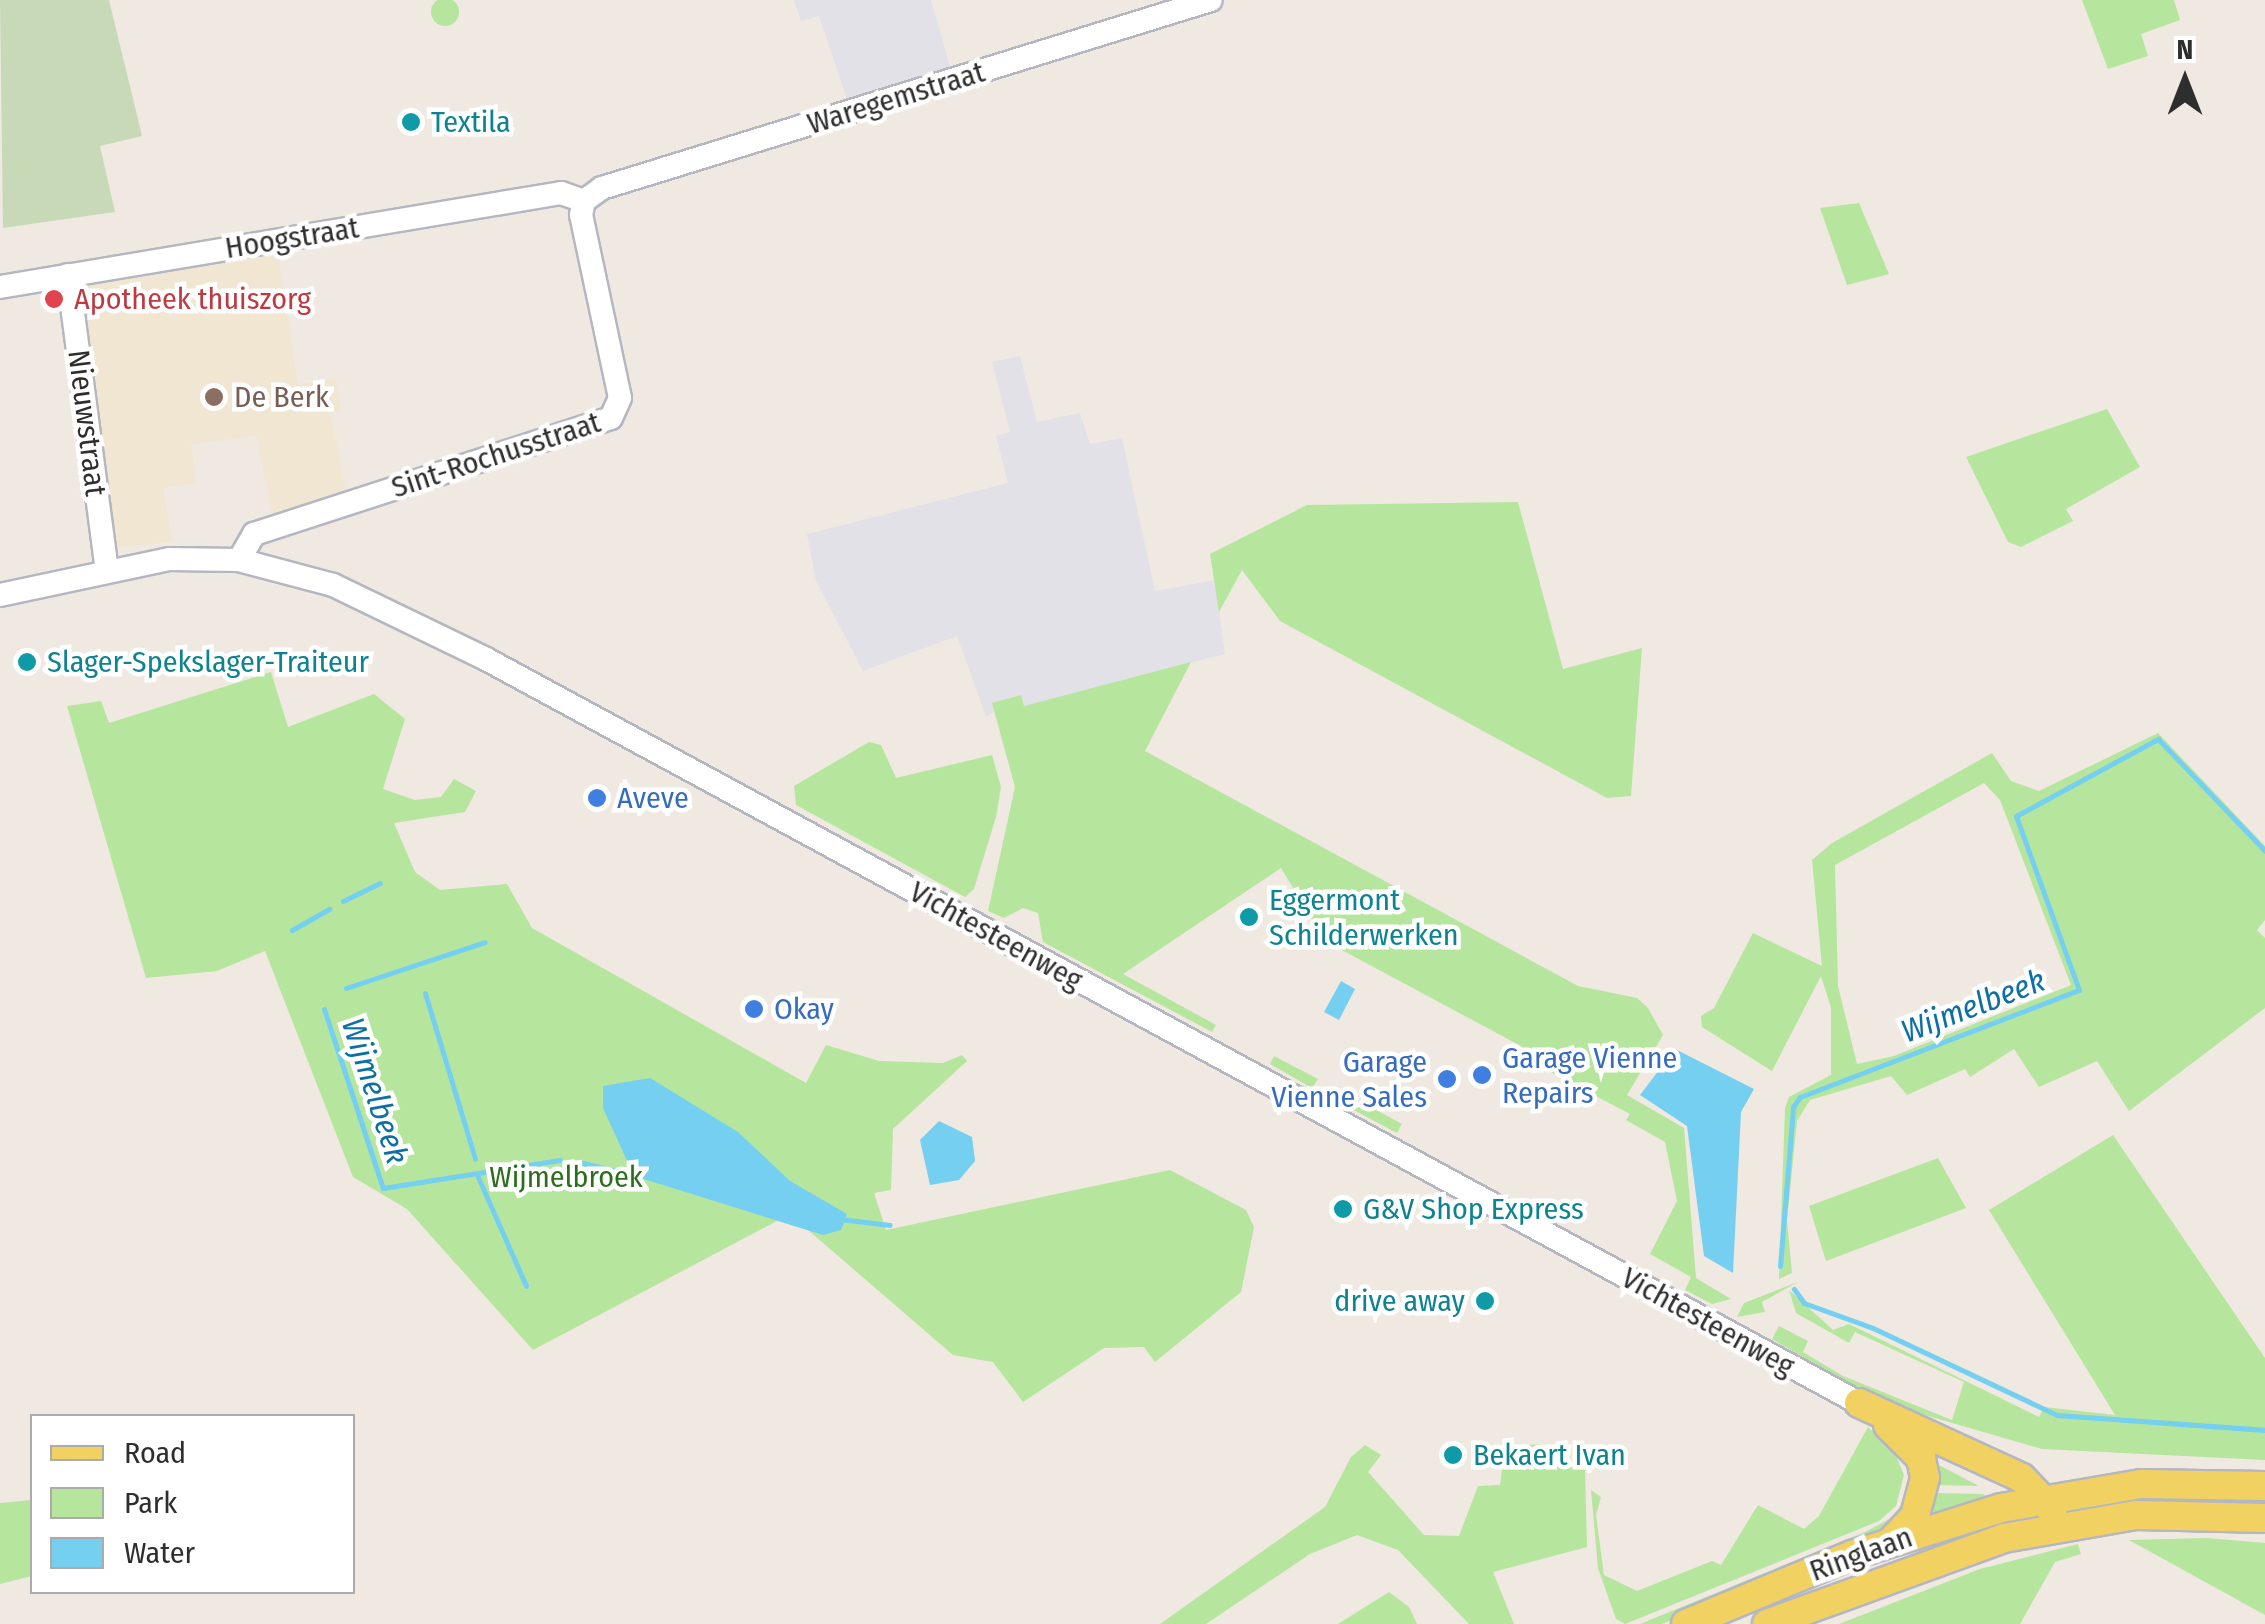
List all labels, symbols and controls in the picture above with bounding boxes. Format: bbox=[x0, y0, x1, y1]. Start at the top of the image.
north arrow bbox=[2135, 30, 2235, 130]
text: N bbox=[2177, 33, 2193, 66]
street label: Waregemstraat bbox=[803, 54, 989, 142]
place label: Textila bbox=[431, 104, 511, 140]
marker: Textila bbox=[400, 111, 422, 133]
street label: Hoogstraat bbox=[223, 210, 361, 266]
place label: Apotheek thuiszorg bbox=[74, 281, 311, 317]
marker: Apotheek thuiszorg bbox=[43, 288, 65, 310]
street label: Nieuwstraat bbox=[60, 348, 114, 498]
place label: De Berk bbox=[234, 379, 329, 415]
marker: De Berk bbox=[203, 386, 225, 408]
street label: Sint-Rochusstraat bbox=[387, 404, 605, 506]
place label: Slager-Spekslager-Traiteur bbox=[47, 644, 369, 680]
marker: Slager-Spekslager-Traiteur bbox=[16, 651, 38, 673]
place label: Aveve bbox=[617, 780, 689, 816]
marker: Aveve bbox=[586, 787, 608, 809]
street label: Vichtesteenweg bbox=[903, 874, 1089, 998]
place label: Eggermont Schilderwerken bbox=[1269, 882, 1459, 952]
marker: Eggermont Schilderwerken bbox=[1238, 906, 1260, 928]
water label: Wijmelbeek bbox=[1896, 961, 2050, 1051]
place label: Okay bbox=[774, 991, 834, 1027]
marker: Okay bbox=[743, 998, 765, 1020]
water label: Wijmelbeek bbox=[333, 1013, 417, 1169]
place label: Garage Vienne Repairs bbox=[1502, 1040, 1677, 1110]
place label: Garage Vienne Sales bbox=[1271, 1044, 1427, 1114]
marker: Garage Vienne Repairs bbox=[1471, 1064, 1493, 1086]
marker: Garage Vienne Sales bbox=[1436, 1068, 1458, 1090]
park label: Wijmelbroek bbox=[489, 1159, 643, 1195]
place label: G&V Shop Express bbox=[1363, 1191, 1584, 1227]
marker: G&V Shop Express bbox=[1332, 1198, 1354, 1220]
street label: Vichtesteenweg bbox=[1615, 1260, 1801, 1384]
place label: drive away bbox=[1334, 1283, 1465, 1319]
marker: drive away bbox=[1474, 1290, 1496, 1312]
legend bbox=[30, 1414, 355, 1594]
text: Road bbox=[124, 1435, 186, 1471]
place label: Bekaert Ivan bbox=[1473, 1437, 1626, 1473]
marker: Bekaert Ivan bbox=[1442, 1444, 1464, 1466]
text: Park bbox=[124, 1485, 177, 1521]
street label: Ringlaan bbox=[1805, 1519, 1917, 1589]
text: Water bbox=[124, 1535, 195, 1571]

